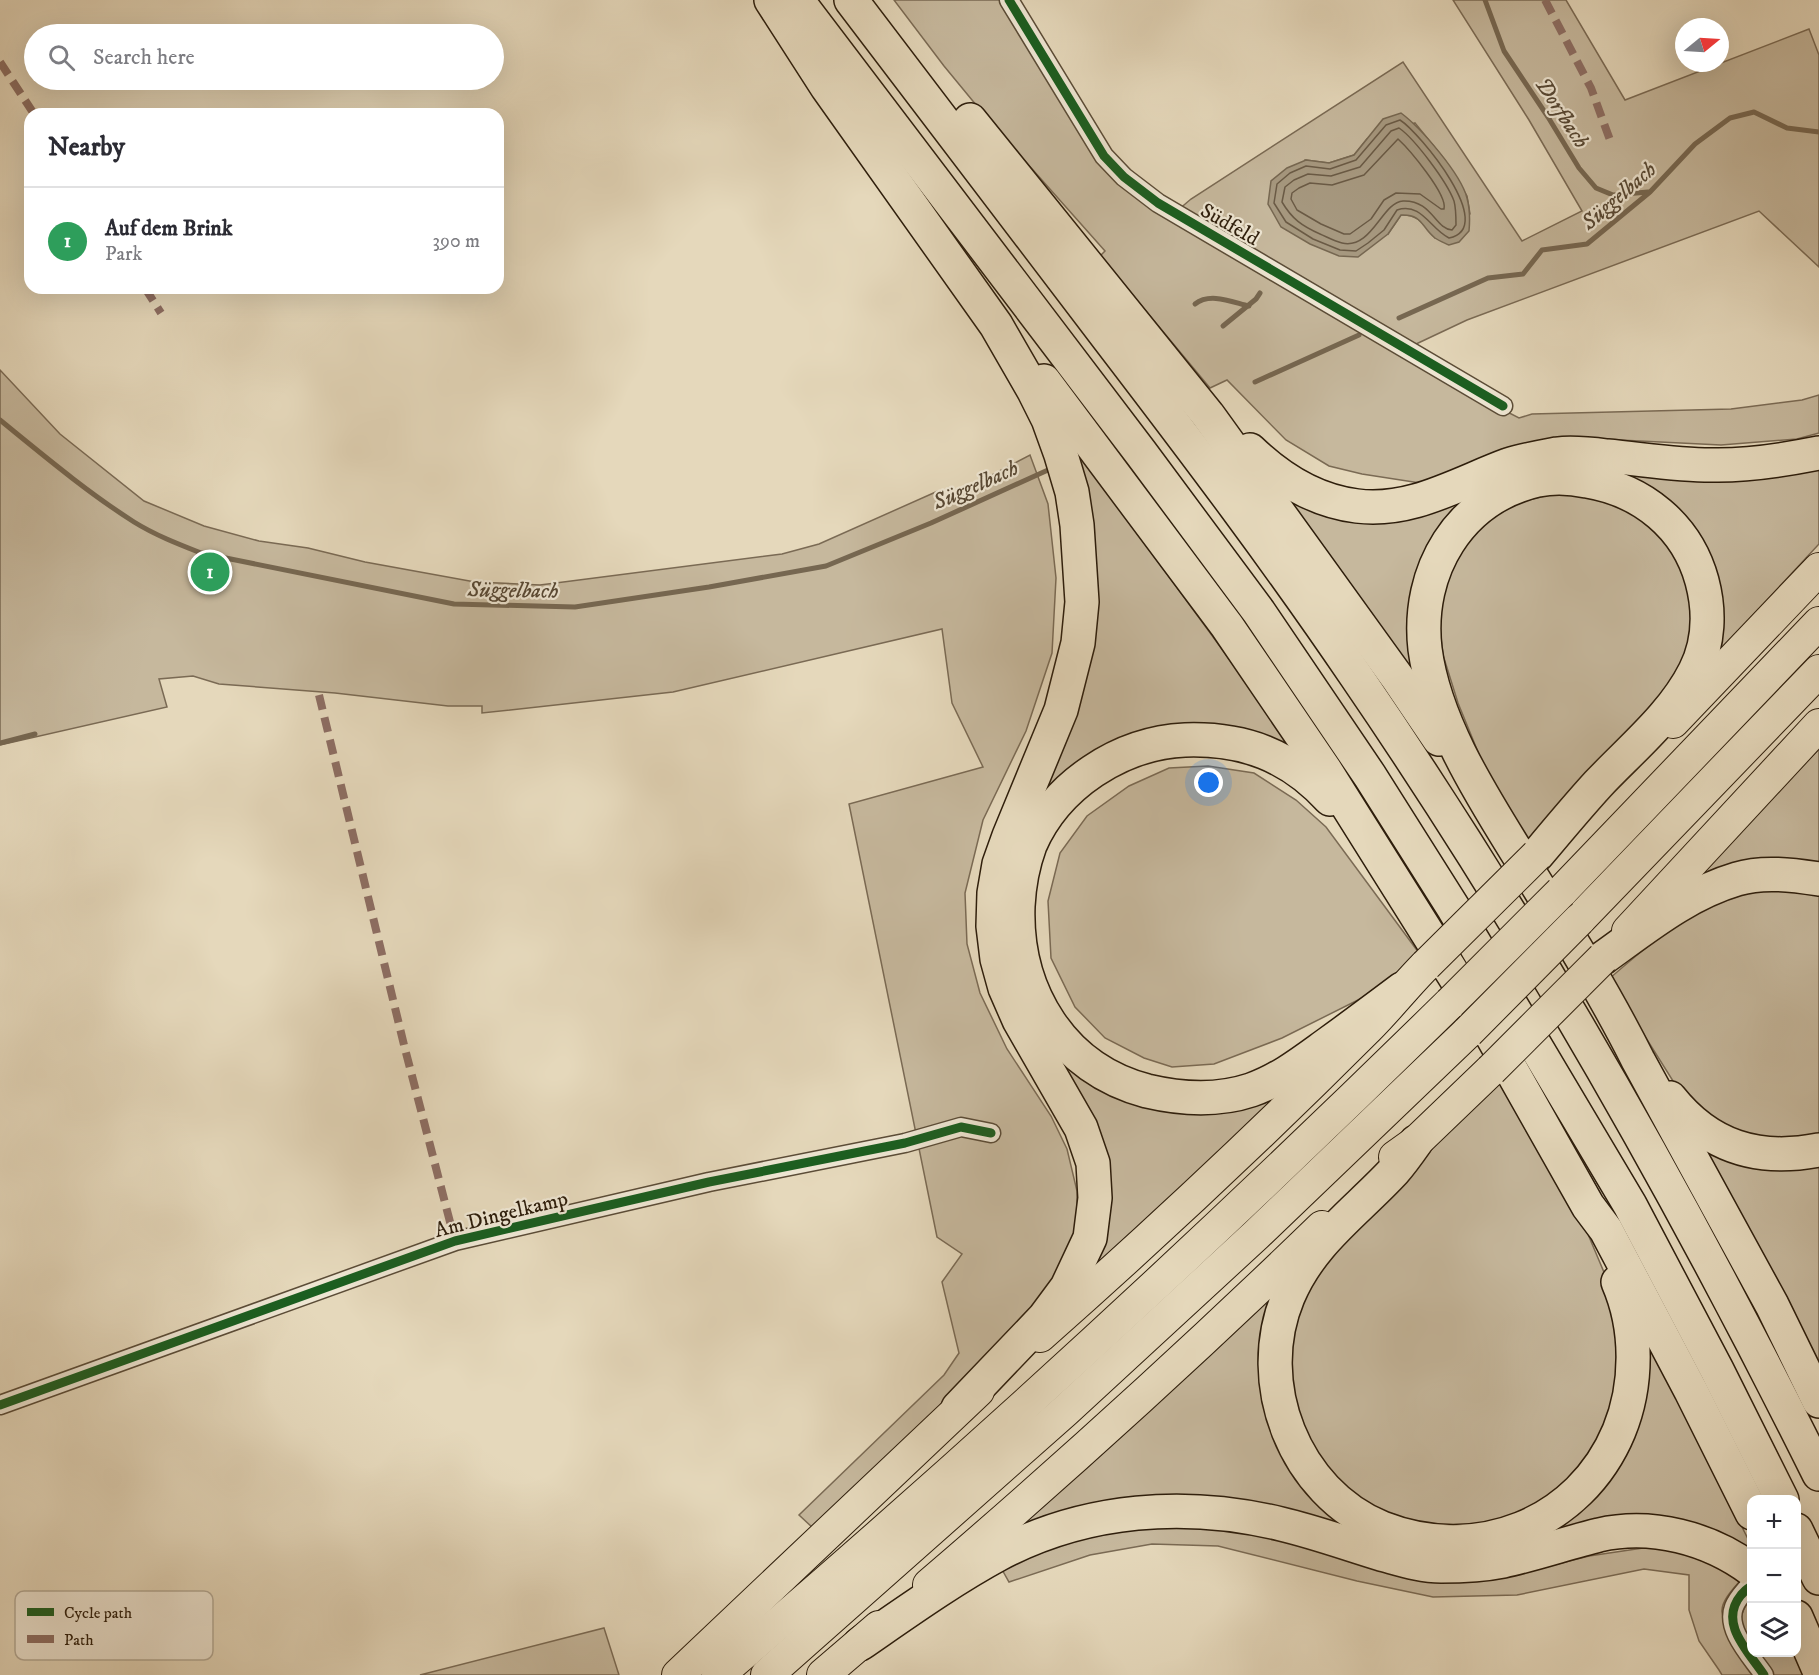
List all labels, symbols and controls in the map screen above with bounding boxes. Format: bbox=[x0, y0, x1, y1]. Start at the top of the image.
north arrow bbox=[1675, 18, 1729, 72]
search box bbox=[24, 24, 504, 90]
icon: search bbox=[45, 41, 78, 74]
text: Search here bbox=[93, 44, 195, 71]
water label: Dorfbach bbox=[1529, 72, 1595, 153]
text: Nearby bbox=[48, 131, 125, 164]
water label: Süggelbach bbox=[1575, 156, 1662, 237]
street label: Südfeld bbox=[1195, 198, 1264, 252]
text: Auf dem Brink bbox=[105, 215, 233, 242]
text: 1 bbox=[64, 229, 71, 254]
text: 390 m bbox=[432, 229, 480, 254]
text: Park bbox=[105, 242, 142, 267]
water label: Süggelbach bbox=[928, 455, 1023, 517]
pin: 1 bbox=[190, 550, 230, 594]
water label: Süggelbach bbox=[466, 576, 559, 605]
your location bbox=[1194, 768, 1223, 797]
street label: Am Dingelkamp bbox=[432, 1186, 571, 1244]
map controls bbox=[1747, 1495, 1801, 1657]
button: + bbox=[1747, 1495, 1801, 1549]
button: − bbox=[1747, 1549, 1801, 1603]
legend bbox=[15, 1591, 213, 1660]
text: Cycle path bbox=[64, 1603, 133, 1623]
button: layers bbox=[1747, 1603, 1801, 1657]
text: Path bbox=[64, 1630, 94, 1650]

